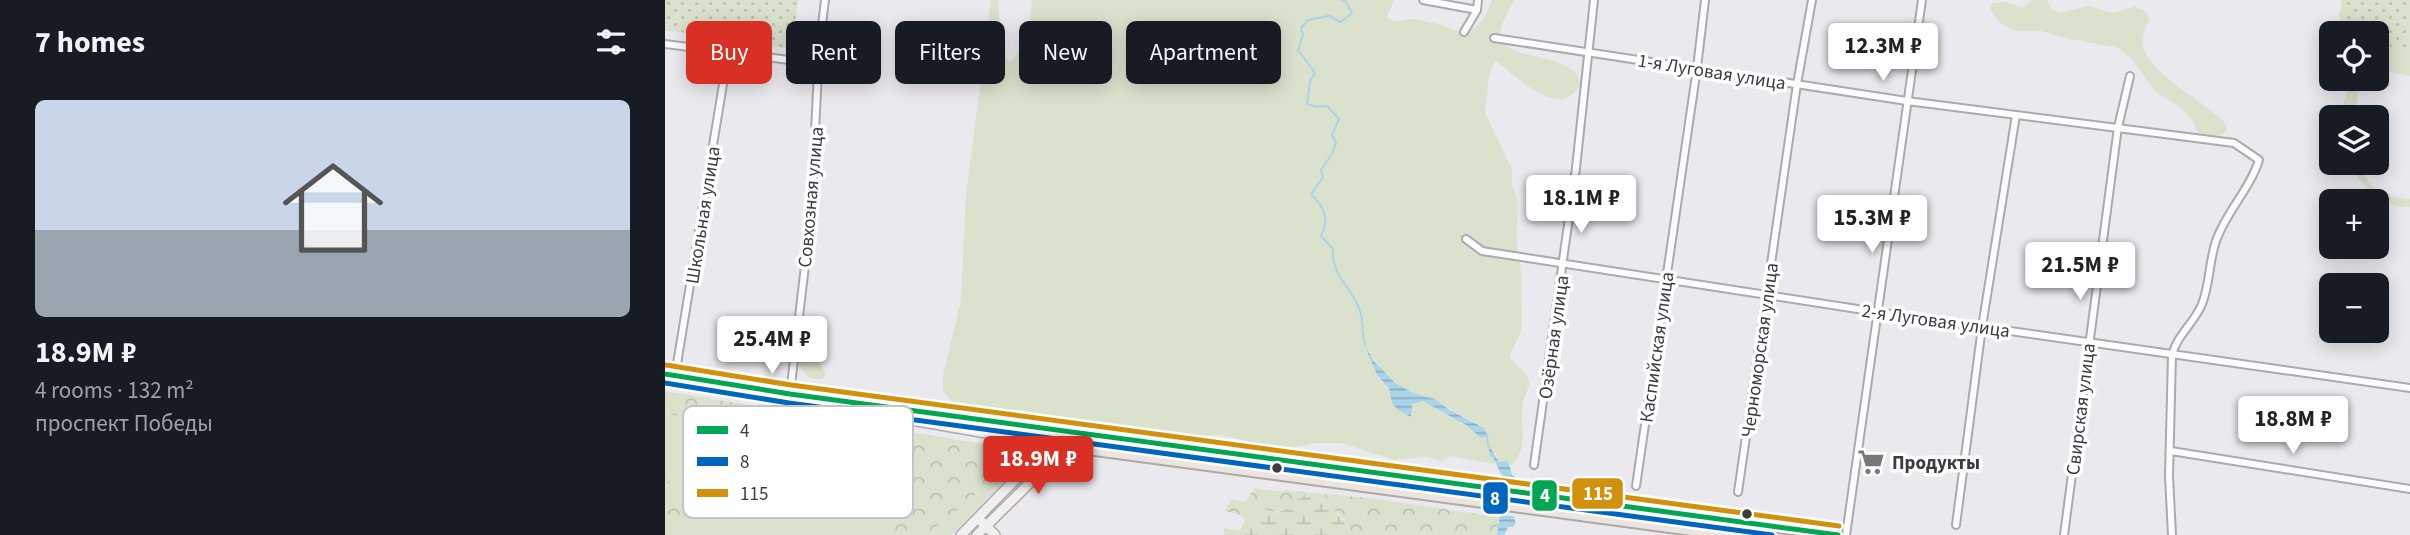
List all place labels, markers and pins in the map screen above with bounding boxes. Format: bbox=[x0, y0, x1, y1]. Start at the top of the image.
pin: 12.3M ₽ bbox=[1818, 24, 1948, 83]
pin: 18.1M ₽ bbox=[1516, 176, 1646, 235]
pin: 15.3M ₽ bbox=[1807, 196, 1937, 255]
pin: 21.5M ₽ bbox=[2015, 243, 2145, 302]
pin: 25.4M ₽ bbox=[707, 316, 837, 376]
pin: 18.8M ₽ bbox=[2228, 396, 2358, 456]
pin: 18.9M ₽ bbox=[973, 436, 1103, 496]
supermarket icon: Продукты bbox=[1856, 447, 1886, 477]
place label: Продукты bbox=[1892, 450, 1980, 477]
unlabelled marker bbox=[1270, 461, 1284, 475]
unlabelled marker bbox=[1740, 507, 1754, 521]

